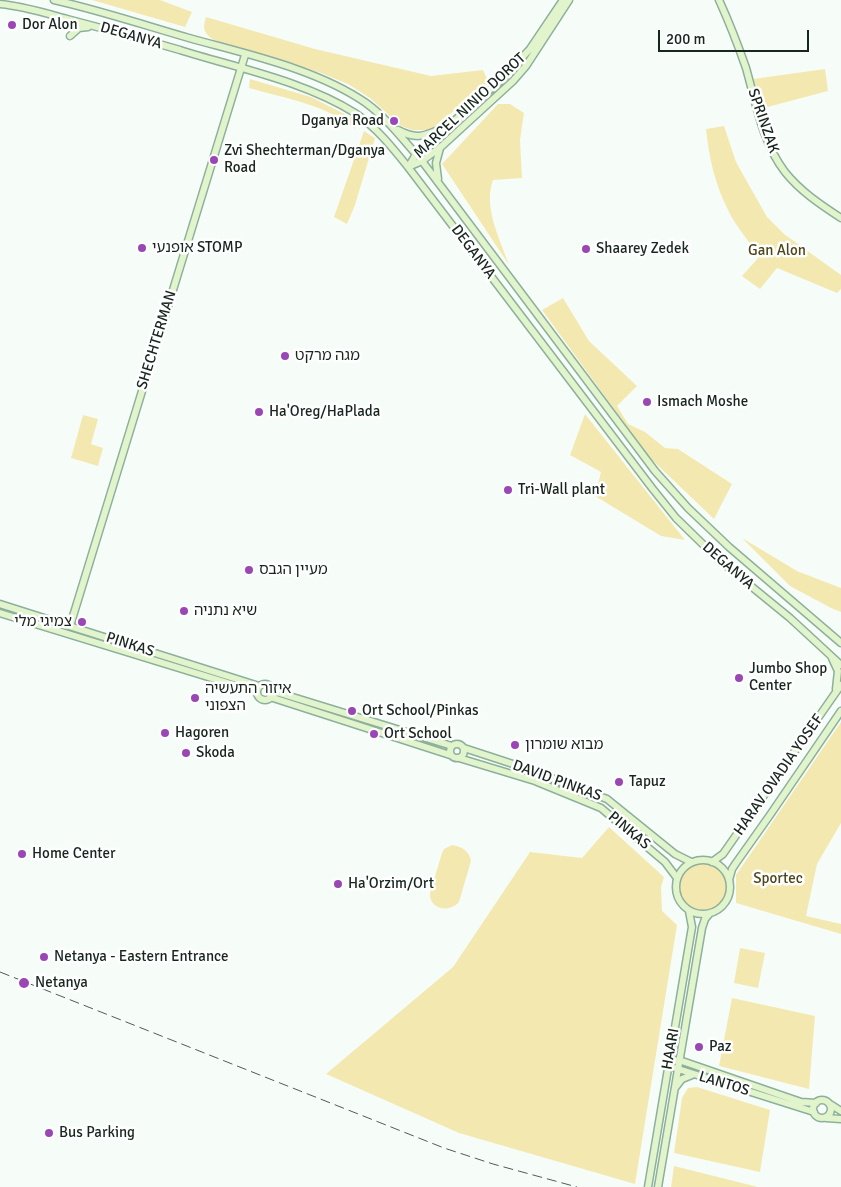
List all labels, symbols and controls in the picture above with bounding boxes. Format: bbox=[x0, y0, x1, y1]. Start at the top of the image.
place label: Dor Alon bbox=[22, 16, 78, 34]
marker: Dor Alon bbox=[6, 19, 18, 31]
street label: DEGANYA bbox=[98, 19, 164, 53]
scale bar bbox=[661, 20, 812, 52]
text: 200 m bbox=[666, 30, 706, 48]
street label: MARCEL NINIO DOROT bbox=[410, 50, 530, 162]
street label: SPRINZAK bbox=[744, 86, 782, 156]
place label: Dganya Road bbox=[301, 112, 384, 130]
marker: Dganya Road bbox=[388, 115, 400, 127]
place label: Zvi Shechterman/Dganya Road bbox=[224, 142, 385, 177]
marker: Zvi Shechterman/Dganya Road bbox=[208, 154, 220, 166]
street label: DEGANYA bbox=[447, 221, 499, 283]
place label: אופנעי STOMP bbox=[152, 239, 242, 257]
place label: Shaarey Zedek bbox=[596, 240, 689, 258]
marker: אופנעי STOMP bbox=[136, 242, 148, 254]
park label: Gan Alon bbox=[748, 242, 806, 260]
marker: Shaarey Zedek bbox=[580, 243, 592, 255]
street label: SHECHTERMAN bbox=[133, 288, 181, 392]
place label: מגה מרקט bbox=[295, 347, 360, 365]
marker: מגה מרקט bbox=[279, 350, 291, 362]
place label: Ismach Moshe bbox=[657, 393, 748, 411]
marker: Ismach Moshe bbox=[641, 396, 653, 408]
place label: Ha'Oreg/HaPlada bbox=[269, 403, 380, 421]
marker: Ha'Oreg/HaPlada bbox=[253, 406, 265, 418]
place label: Tri-Wall plant bbox=[518, 481, 605, 499]
marker: Tri-Wall plant bbox=[502, 484, 514, 496]
street label: DEGANYA bbox=[698, 539, 758, 593]
place label: מעיין הגבס bbox=[259, 561, 328, 579]
marker: מעיין הגבס bbox=[243, 564, 255, 576]
place label: שיא נתניה bbox=[194, 602, 257, 620]
marker: שיא נתניה bbox=[178, 605, 190, 617]
place label: צמיגי מלי bbox=[14, 613, 72, 631]
marker: צמיגי מלי bbox=[76, 616, 88, 628]
street label: PINKAS bbox=[104, 629, 156, 661]
place label: Jumbo Shop Center bbox=[749, 660, 827, 695]
marker: Jumbo Shop Center bbox=[733, 672, 745, 684]
place label: איזור התעשיה הצפוני bbox=[205, 680, 292, 715]
marker: איזור התעשיה הצפוני bbox=[189, 692, 201, 704]
place label: Ort School/Pinkas bbox=[362, 702, 479, 720]
marker: Ort School/Pinkas bbox=[346, 705, 358, 717]
street label: HARAV OVADIA YOSEF bbox=[730, 711, 828, 839]
place label: Hagoren bbox=[175, 724, 229, 742]
place label: Ort School bbox=[384, 725, 452, 743]
marker: Hagoren bbox=[159, 727, 171, 739]
marker: Ort School bbox=[368, 728, 380, 740]
place label: מבוא שומרון bbox=[525, 736, 603, 754]
marker: מבוא שומרון bbox=[509, 739, 521, 751]
place label: Skoda bbox=[196, 744, 235, 762]
marker: Skoda bbox=[180, 747, 192, 759]
street label: DAVID PINKAS bbox=[510, 757, 604, 805]
place label: Tapuz bbox=[629, 773, 666, 791]
marker: Tapuz bbox=[613, 776, 625, 788]
street label: PINKAS bbox=[604, 808, 654, 854]
place label: Home Center bbox=[32, 845, 115, 863]
marker: Home Center bbox=[16, 848, 28, 860]
park label: Sportec bbox=[753, 870, 803, 888]
place label: Ha'Orzim/Ort bbox=[348, 875, 434, 893]
marker: Ha'Orzim/Ort bbox=[332, 878, 344, 890]
place label: Netanya - Eastern Entrance bbox=[54, 948, 229, 966]
marker: Netanya - Eastern Entrance bbox=[38, 951, 50, 963]
place label: Netanya bbox=[35, 974, 88, 992]
marker: Netanya bbox=[17, 976, 31, 990]
street label: HAARI bbox=[659, 1027, 683, 1071]
place label: Paz bbox=[709, 1038, 731, 1056]
marker: Paz bbox=[693, 1041, 705, 1053]
street label: LANTOS bbox=[696, 1068, 752, 1100]
place label: Bus Parking bbox=[59, 1124, 135, 1142]
marker: Bus Parking bbox=[43, 1127, 55, 1139]

